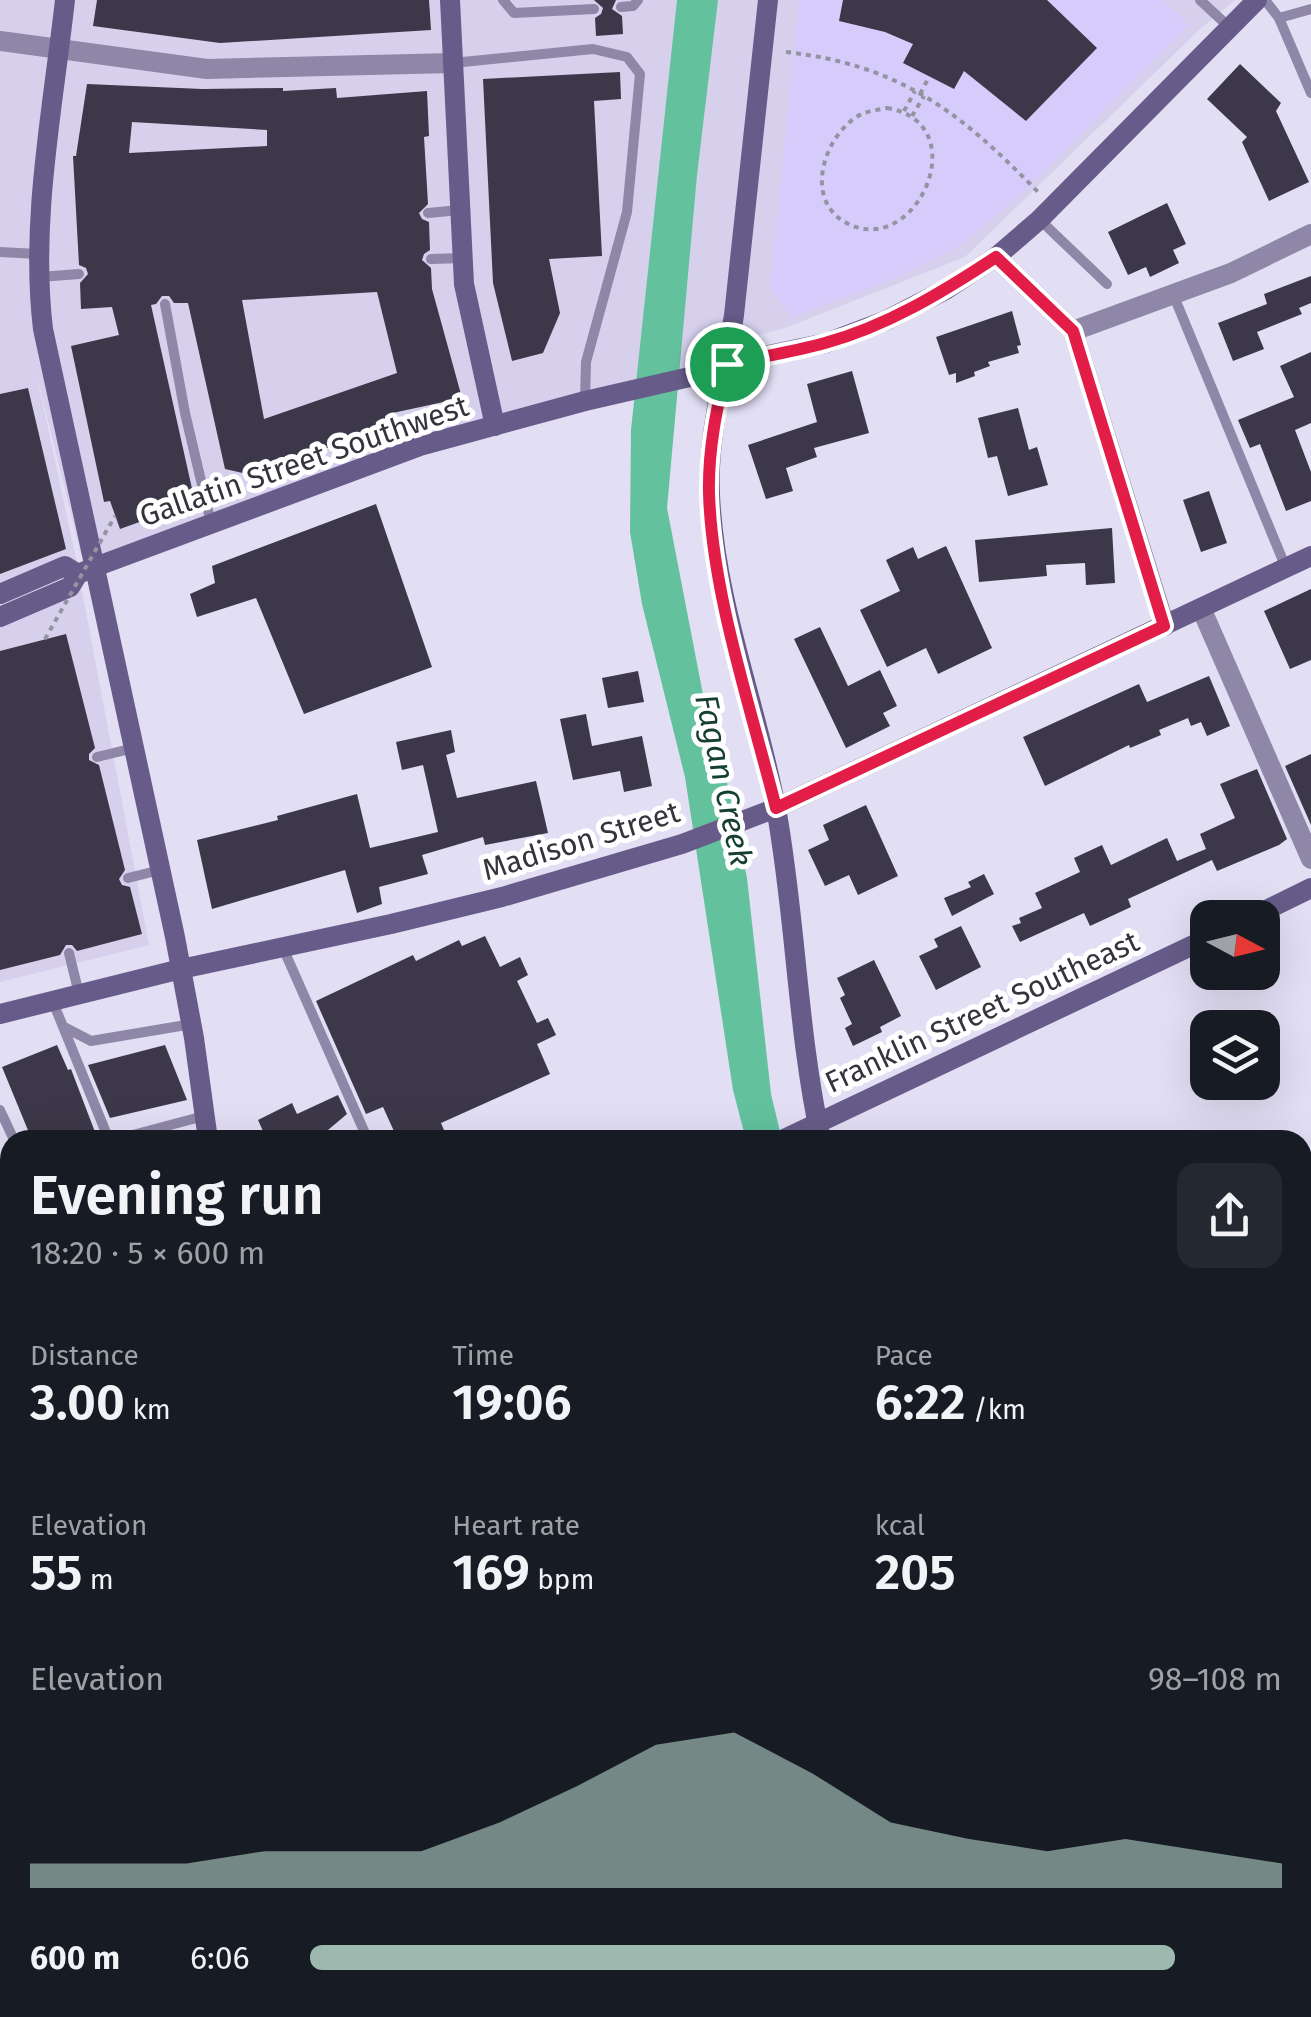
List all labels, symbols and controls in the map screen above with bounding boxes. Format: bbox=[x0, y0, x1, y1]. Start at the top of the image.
pin bbox=[685, 322, 770, 407]
icon: arrive bbox=[700, 337, 755, 392]
street label: Gallatin Street Southwest bbox=[135, 388, 473, 534]
water label: Fagan Creek bbox=[687, 690, 761, 870]
street label: Madison Street bbox=[478, 794, 684, 888]
north arrow bbox=[1190, 900, 1280, 990]
map controls bbox=[1190, 900, 1280, 1100]
street label: Franklin Street Southeast bbox=[819, 923, 1145, 1101]
button: layers bbox=[1190, 1010, 1280, 1100]
text: Evening run bbox=[30, 1163, 324, 1229]
button: share bbox=[1177, 1163, 1282, 1268]
text: 18:20 · 5 × 600 m bbox=[30, 1234, 265, 1272]
text: Distance bbox=[30, 1339, 139, 1372]
text: Time bbox=[452, 1339, 514, 1372]
text: Pace bbox=[875, 1339, 933, 1372]
text: 3.00 bbox=[30, 1372, 125, 1432]
text: 19:06 bbox=[452, 1372, 571, 1432]
text: 6:22 bbox=[875, 1372, 966, 1432]
text: km bbox=[125, 1393, 171, 1426]
text: /km bbox=[966, 1393, 1026, 1426]
text: Elevation bbox=[30, 1509, 147, 1542]
text: Heart rate bbox=[452, 1509, 580, 1542]
text: kcal bbox=[875, 1509, 925, 1542]
text: 55 bbox=[30, 1542, 82, 1602]
text: 169 bbox=[452, 1542, 530, 1602]
text: 205 bbox=[875, 1542, 956, 1602]
text: m bbox=[82, 1563, 114, 1596]
text: bpm bbox=[530, 1563, 594, 1596]
text: Elevation bbox=[30, 1660, 164, 1698]
text: 98–108 m bbox=[1148, 1660, 1282, 1698]
text: 600 m bbox=[30, 1939, 120, 1977]
text: 6:06 bbox=[190, 1939, 250, 1977]

